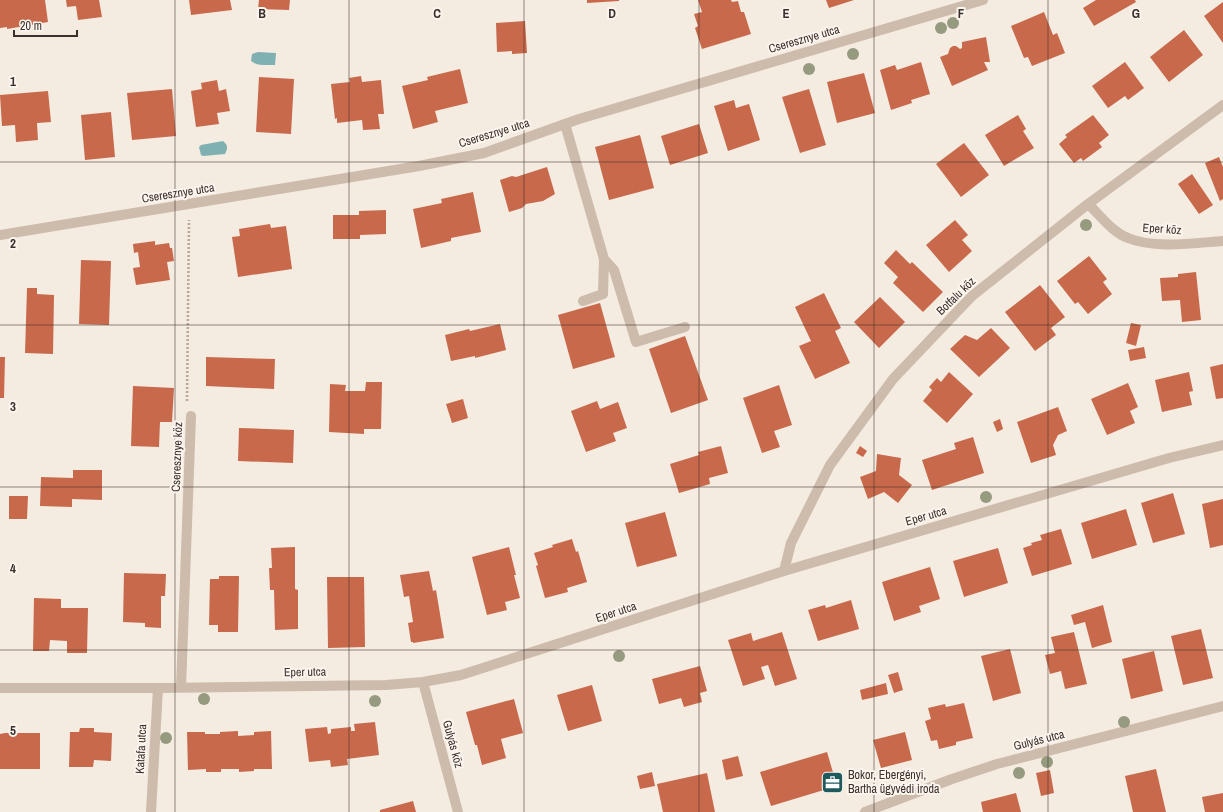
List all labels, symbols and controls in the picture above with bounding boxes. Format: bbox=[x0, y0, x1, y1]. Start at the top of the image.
text: B bbox=[258, 5, 266, 22]
text: C bbox=[433, 5, 441, 22]
text: D bbox=[608, 5, 616, 22]
text: E bbox=[782, 5, 790, 22]
text: F bbox=[958, 5, 965, 22]
text: G bbox=[1132, 5, 1140, 22]
scale bar bbox=[14, 12, 77, 38]
text: 20 m bbox=[20, 18, 42, 34]
street label: Cseresznye utca bbox=[767, 21, 842, 57]
text: 1 bbox=[10, 73, 16, 90]
street label: Cseresznye utca bbox=[457, 114, 532, 151]
street label: Cseresznye utca bbox=[141, 179, 216, 207]
street label: Eper köz bbox=[1142, 220, 1182, 238]
text: 2 bbox=[10, 235, 16, 252]
street label: Botfalu köz bbox=[933, 273, 979, 319]
text: 3 bbox=[10, 398, 16, 415]
street label: Cseresznye köz bbox=[168, 422, 186, 492]
street label: Eper utca bbox=[904, 502, 949, 529]
text: 4 bbox=[10, 560, 16, 577]
street label: Eper utca bbox=[593, 598, 639, 626]
street label: Eper utca bbox=[284, 664, 327, 680]
street label: Gulyás köz bbox=[439, 718, 467, 770]
text: 5 bbox=[10, 722, 16, 739]
street label: Katafa utca bbox=[132, 723, 150, 774]
street label: Gulyás utca bbox=[1012, 726, 1067, 754]
place label: Bokor, Ebergényi, Bartha ügyvédi iroda bbox=[848, 767, 940, 797]
office icon: Bokor, Ebergényi, Bartha ügyvédi iroda bbox=[819, 769, 845, 795]

